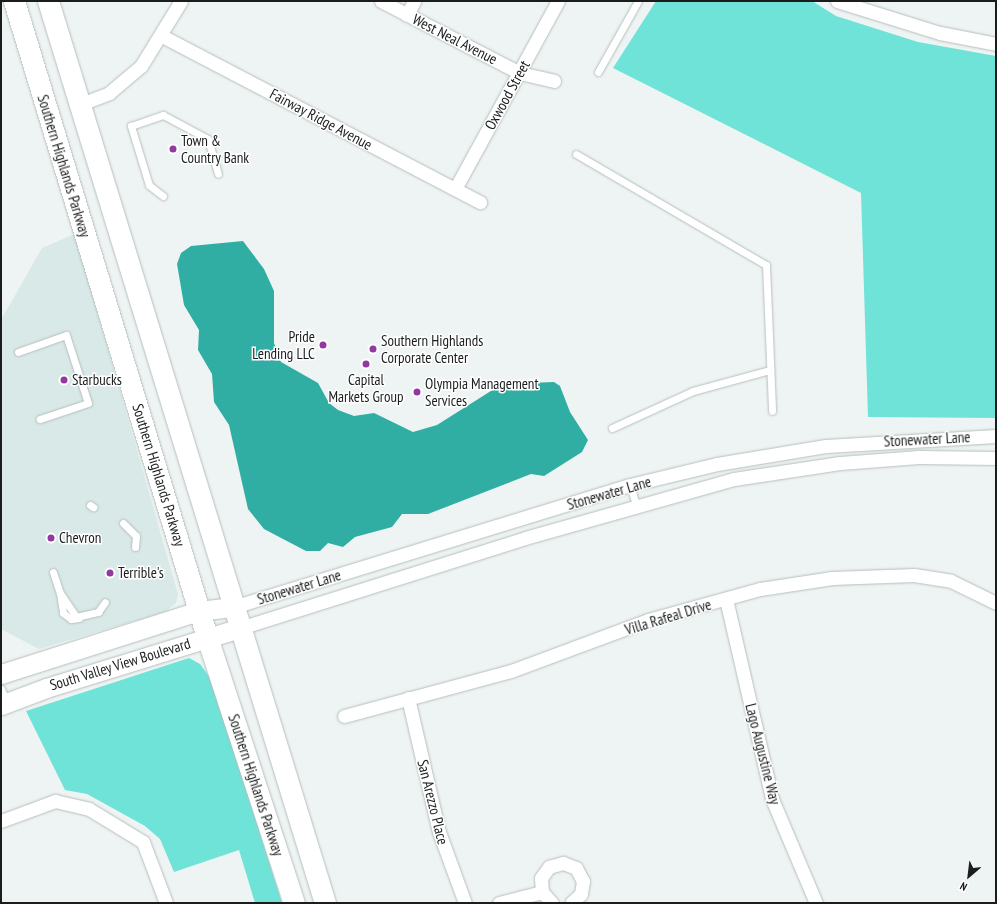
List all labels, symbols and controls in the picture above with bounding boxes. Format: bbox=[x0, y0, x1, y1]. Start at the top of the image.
street label: West Neal Avenue bbox=[409, 10, 501, 68]
street label: Oxwood Street bbox=[481, 57, 533, 133]
street label: Fairway Ridge Avenue bbox=[266, 84, 376, 154]
street label: Southern Highlands Parkway bbox=[34, 93, 94, 239]
place label: Town & Country Bank bbox=[181, 131, 250, 166]
marker: Town & Country Bank bbox=[168, 144, 178, 154]
place label: Pride Lending LLC bbox=[252, 327, 315, 362]
place label: Southern Highlands Corporate Center bbox=[381, 331, 483, 366]
marker: Pride Lending LLC bbox=[318, 340, 328, 350]
marker: Southern Highlands Corporate Center bbox=[368, 344, 378, 354]
marker: Capital Markets Group bbox=[361, 359, 371, 369]
place label: Capital Markets Group bbox=[329, 370, 403, 405]
place label: Starbucks bbox=[72, 371, 122, 389]
place label: Olympia Management Services bbox=[425, 374, 539, 409]
marker: Starbucks bbox=[59, 375, 69, 385]
marker: Olympia Management Services bbox=[412, 387, 422, 397]
street label: Southern Highlands Parkway bbox=[129, 402, 189, 548]
street label: Stonewater Lane bbox=[883, 428, 971, 450]
street label: Stonewater Lane bbox=[565, 472, 653, 514]
place label: Chevron bbox=[59, 529, 101, 547]
marker: Chevron bbox=[46, 533, 56, 543]
place label: Terrible's bbox=[118, 564, 164, 582]
street label: Stonewater Lane bbox=[255, 566, 343, 608]
marker: Terrible's bbox=[105, 568, 115, 578]
street label: Villa Rafeal Drive bbox=[623, 595, 713, 639]
street label: South Valley View Boulevard bbox=[47, 634, 193, 694]
street label: Lago Augustine Way bbox=[742, 701, 784, 807]
street label: Southern Highlands Parkway bbox=[225, 712, 287, 858]
street label: San Arezzo Place bbox=[414, 757, 452, 847]
north arrow bbox=[949, 856, 989, 896]
text: N bbox=[957, 879, 969, 894]

